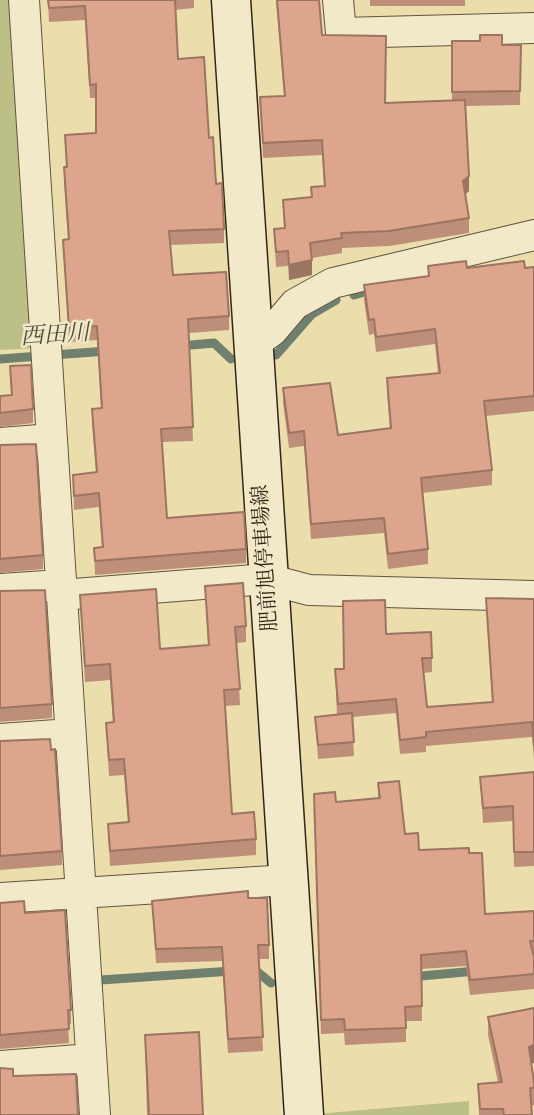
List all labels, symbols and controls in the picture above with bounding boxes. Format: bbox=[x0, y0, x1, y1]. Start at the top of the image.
water label: 西田川 bbox=[20, 320, 90, 352]
street label: 肥前旭停車場線 bbox=[248, 484, 284, 632]

